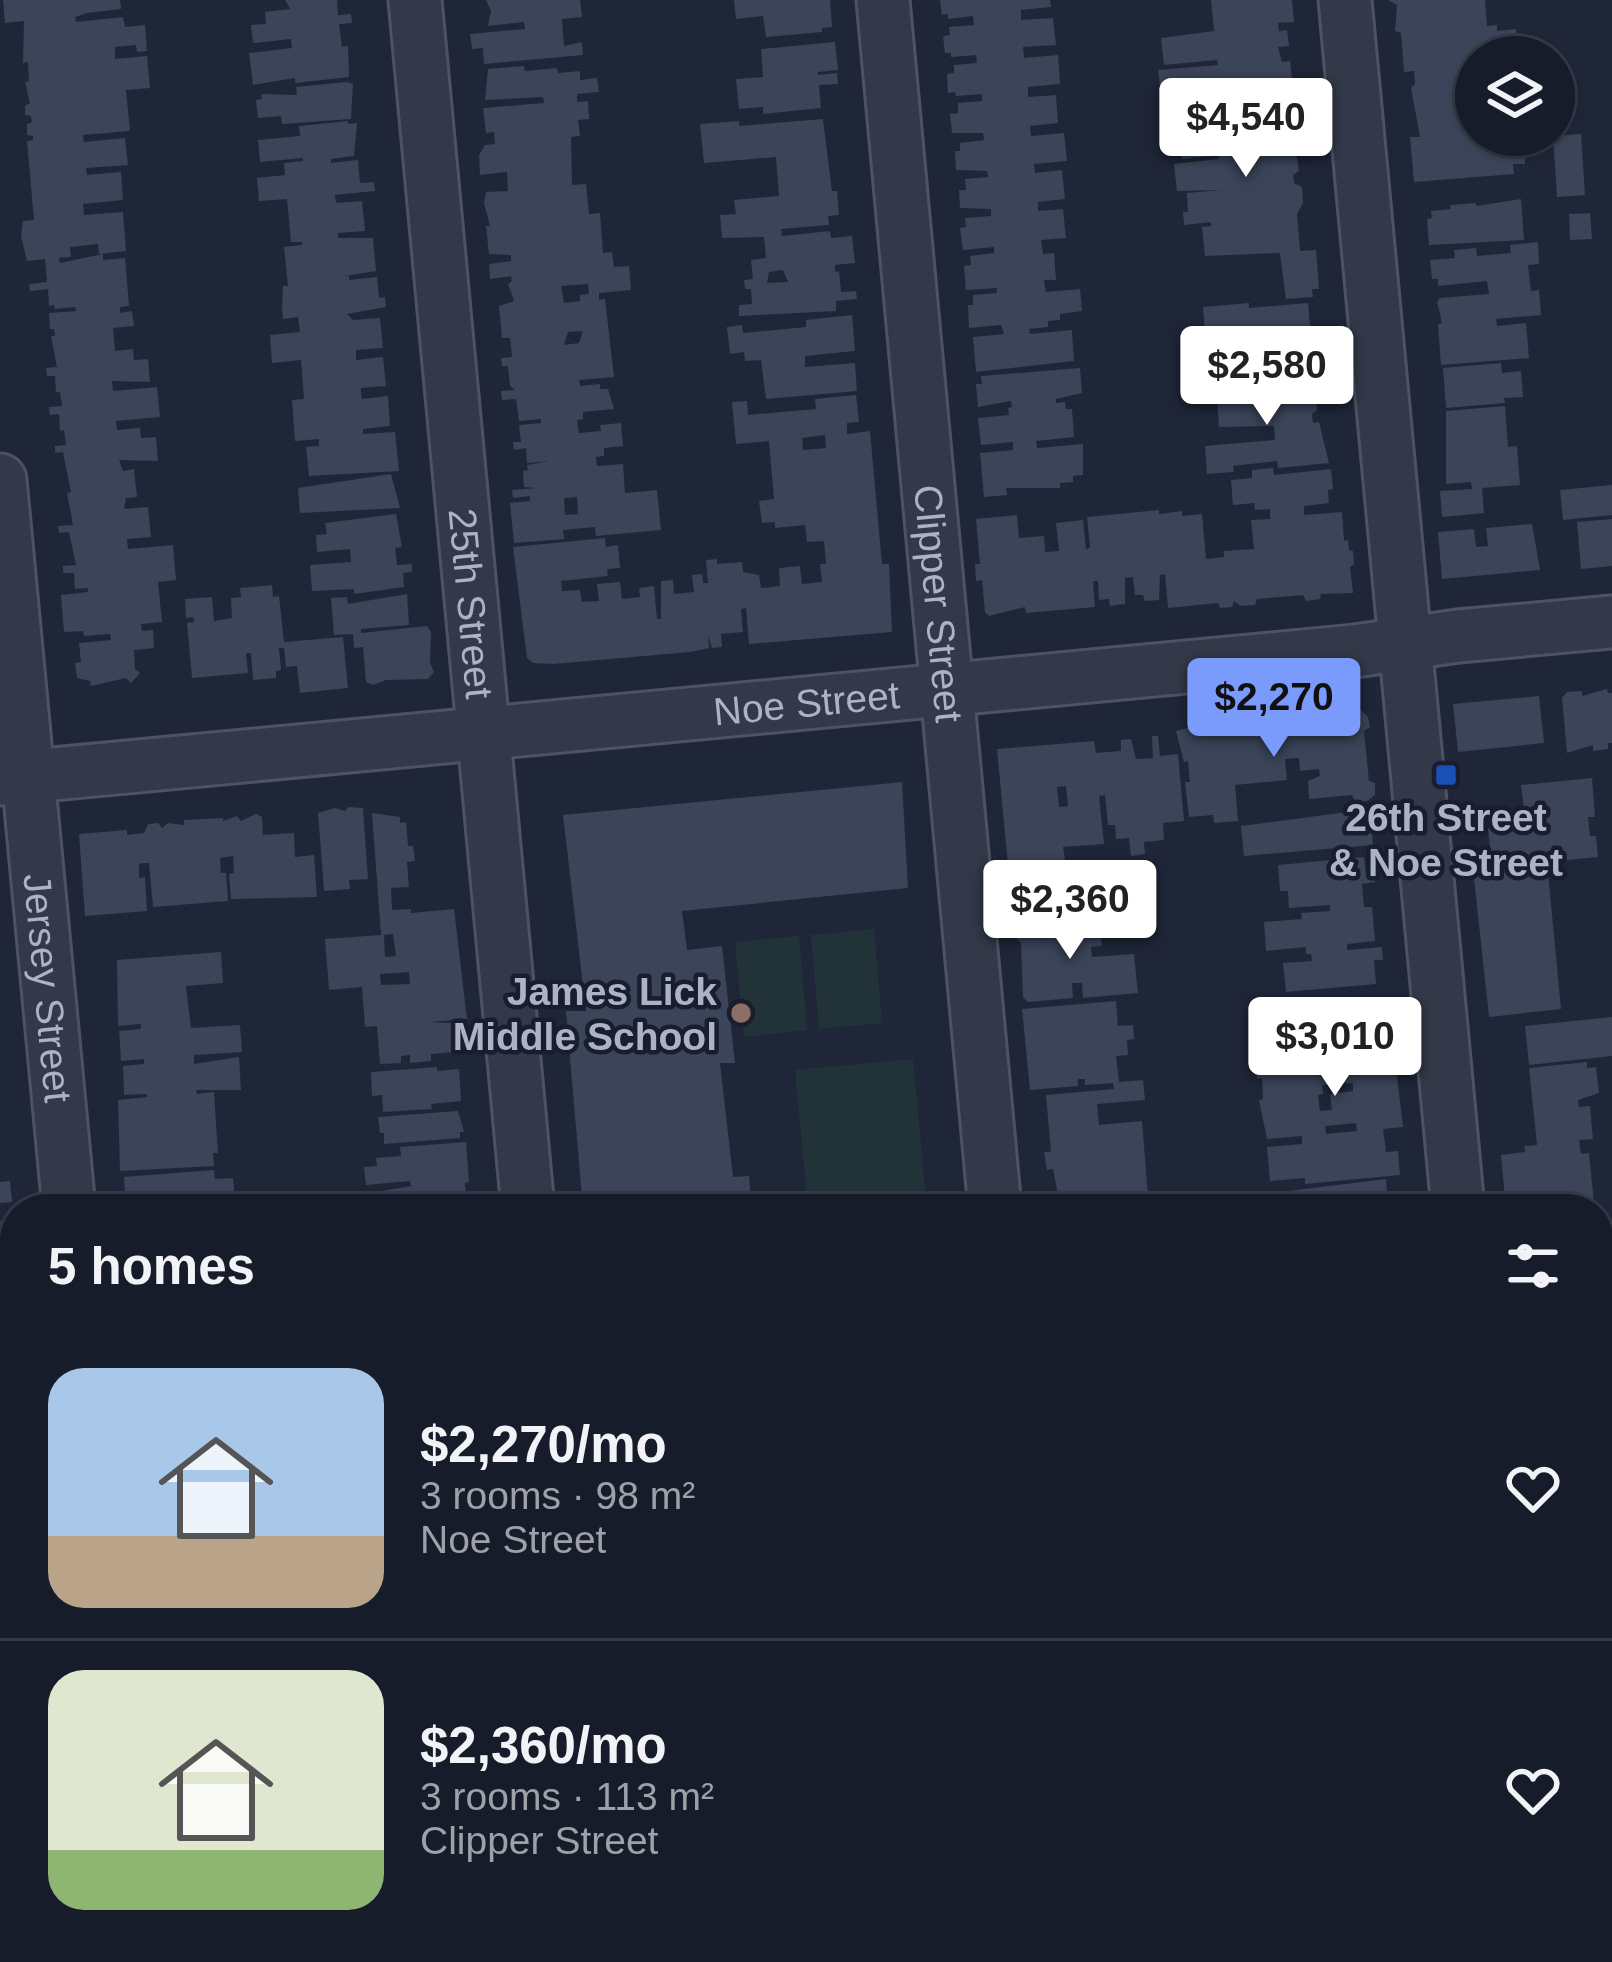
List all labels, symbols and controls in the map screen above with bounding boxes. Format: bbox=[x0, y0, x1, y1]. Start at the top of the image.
map controls bbox=[1455, 36, 1575, 156]
button: layers bbox=[1455, 36, 1575, 156]
pin: $4,540 bbox=[1148, 78, 1344, 180]
text: $4,540 bbox=[1186, 95, 1306, 138]
pin: $2,580 bbox=[1169, 326, 1365, 428]
text: $2,580 bbox=[1207, 343, 1327, 386]
street label: Clipper Street bbox=[906, 483, 971, 724]
street label: 25th Street bbox=[441, 506, 502, 701]
pin: $2,270 bbox=[1176, 658, 1372, 760]
street label: Noe Street bbox=[712, 673, 901, 733]
text: $2,270 bbox=[1214, 675, 1334, 718]
marker: 26th Street & Noe Street bbox=[1433, 762, 1459, 788]
place label: 26th Street & Noe Street bbox=[1329, 796, 1563, 884]
pin: $2,360 bbox=[972, 860, 1168, 962]
street label: Jersey Street bbox=[16, 871, 80, 1104]
text: $2,360 bbox=[1010, 877, 1130, 920]
place label: James Lick Middle School bbox=[453, 970, 717, 1058]
pin: $3,010 bbox=[1237, 997, 1433, 1099]
marker: James Lick Middle School bbox=[728, 1000, 754, 1026]
text: $3,010 bbox=[1275, 1014, 1395, 1057]
icon: filters bbox=[1500, 1233, 1566, 1299]
text: 5 homes bbox=[48, 1238, 255, 1295]
icon: home bbox=[144, 1416, 288, 1560]
text: $2,270/mo bbox=[420, 1416, 667, 1473]
icon: heart bbox=[1500, 1455, 1566, 1521]
text: 3 rooms · 98 m² bbox=[420, 1474, 695, 1517]
text: Noe Street bbox=[420, 1518, 606, 1561]
text: $2,360/mo bbox=[420, 1717, 667, 1774]
icon: home bbox=[144, 1718, 288, 1862]
icon: heart bbox=[1500, 1757, 1566, 1823]
text: 3 rooms · 113 m² bbox=[420, 1775, 714, 1818]
text: Clipper Street bbox=[420, 1819, 658, 1862]

